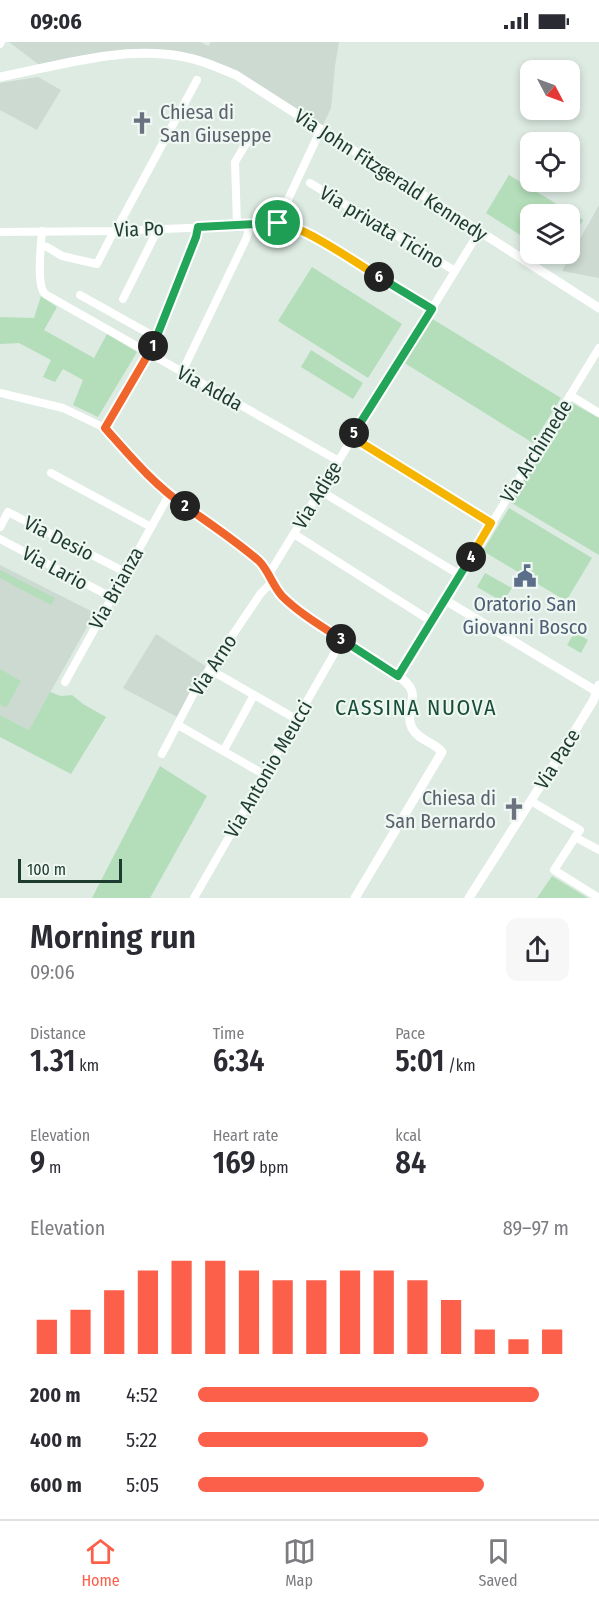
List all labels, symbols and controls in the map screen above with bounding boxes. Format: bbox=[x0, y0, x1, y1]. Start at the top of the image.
text: 09:06 bbox=[30, 8, 82, 35]
north arrow bbox=[520, 60, 580, 120]
map controls bbox=[520, 60, 580, 264]
place label: Chiesa di San Giuseppe bbox=[160, 100, 272, 147]
street label: Via John Fitzgerald Kennedy bbox=[290, 104, 492, 246]
church icon: Chiesa di San Giuseppe bbox=[129, 110, 155, 136]
button: locate bbox=[520, 132, 580, 192]
street label: Via privata Ticino bbox=[316, 180, 448, 274]
pin bbox=[252, 197, 303, 248]
button: layers bbox=[520, 204, 580, 264]
icon: arrive bbox=[261, 206, 294, 239]
street label: Via Po bbox=[114, 216, 164, 242]
pin: 6 bbox=[364, 262, 394, 292]
text: 6 bbox=[375, 267, 383, 286]
pin: 1 bbox=[138, 331, 168, 361]
text: 1 bbox=[150, 336, 156, 355]
street label: Via Adda bbox=[173, 360, 247, 416]
street label: Via Archimede bbox=[495, 395, 577, 507]
pin: 5 bbox=[339, 418, 369, 448]
text: 5 bbox=[350, 423, 358, 442]
street label: Via Adige bbox=[287, 457, 347, 533]
pin: 2 bbox=[170, 491, 200, 521]
text: 2 bbox=[181, 496, 189, 515]
street label: Via Desio bbox=[20, 510, 98, 566]
street label: Via Lario bbox=[18, 541, 92, 595]
pin: 4 bbox=[456, 542, 486, 572]
street label: Via Brianza bbox=[84, 543, 148, 633]
text: 4 bbox=[467, 547, 475, 566]
public building icon: Oratorio San Giovanni Bosco bbox=[512, 563, 538, 589]
place label: Oratorio San Giovanni Bosco bbox=[463, 592, 587, 639]
pin: 3 bbox=[326, 624, 356, 654]
text: 3 bbox=[337, 629, 345, 648]
street label: Via Arno bbox=[184, 630, 242, 700]
district label: CASSINA NUOVA bbox=[335, 694, 497, 721]
street label: Via Antonio Meucci bbox=[219, 696, 317, 842]
street label: Via Pace bbox=[529, 724, 585, 794]
place label: Chiesa di San Bernardo bbox=[385, 786, 496, 833]
church icon: Chiesa di San Bernardo bbox=[501, 796, 527, 822]
scale bar bbox=[18, 856, 122, 884]
text: 100 m bbox=[27, 860, 66, 879]
text: Morning run bbox=[30, 917, 196, 957]
button: share bbox=[506, 918, 569, 981]
text: 09:06 bbox=[30, 960, 75, 984]
text: Distance bbox=[30, 1024, 86, 1043]
text: Time bbox=[213, 1024, 244, 1043]
text: Pace bbox=[395, 1024, 425, 1043]
text: 1.31 bbox=[30, 1043, 76, 1079]
text: 6:34 bbox=[213, 1043, 265, 1079]
text: 5:01 bbox=[395, 1043, 445, 1079]
text: km bbox=[76, 1056, 99, 1075]
text: /km bbox=[445, 1056, 476, 1075]
text: Elevation bbox=[30, 1126, 90, 1145]
text: Heart rate bbox=[213, 1126, 278, 1145]
text: kcal bbox=[395, 1126, 421, 1145]
text: 9 bbox=[30, 1145, 45, 1181]
text: 169 bbox=[213, 1145, 255, 1181]
text: 84 bbox=[395, 1145, 426, 1181]
text: m bbox=[45, 1158, 61, 1177]
text: bpm bbox=[255, 1158, 289, 1177]
text: Elevation bbox=[30, 1216, 105, 1240]
text: 89–97 m bbox=[503, 1216, 569, 1240]
text: 200 m bbox=[30, 1383, 81, 1407]
text: 4:52 bbox=[126, 1383, 158, 1407]
text: 400 m bbox=[30, 1428, 82, 1452]
text: 5:22 bbox=[126, 1428, 157, 1452]
text: 600 m bbox=[30, 1473, 82, 1497]
text: 5:05 bbox=[126, 1473, 159, 1497]
tab: Home bbox=[81, 1535, 120, 1590]
tab: Map bbox=[283, 1535, 316, 1590]
tab: Saved bbox=[478, 1535, 518, 1590]

